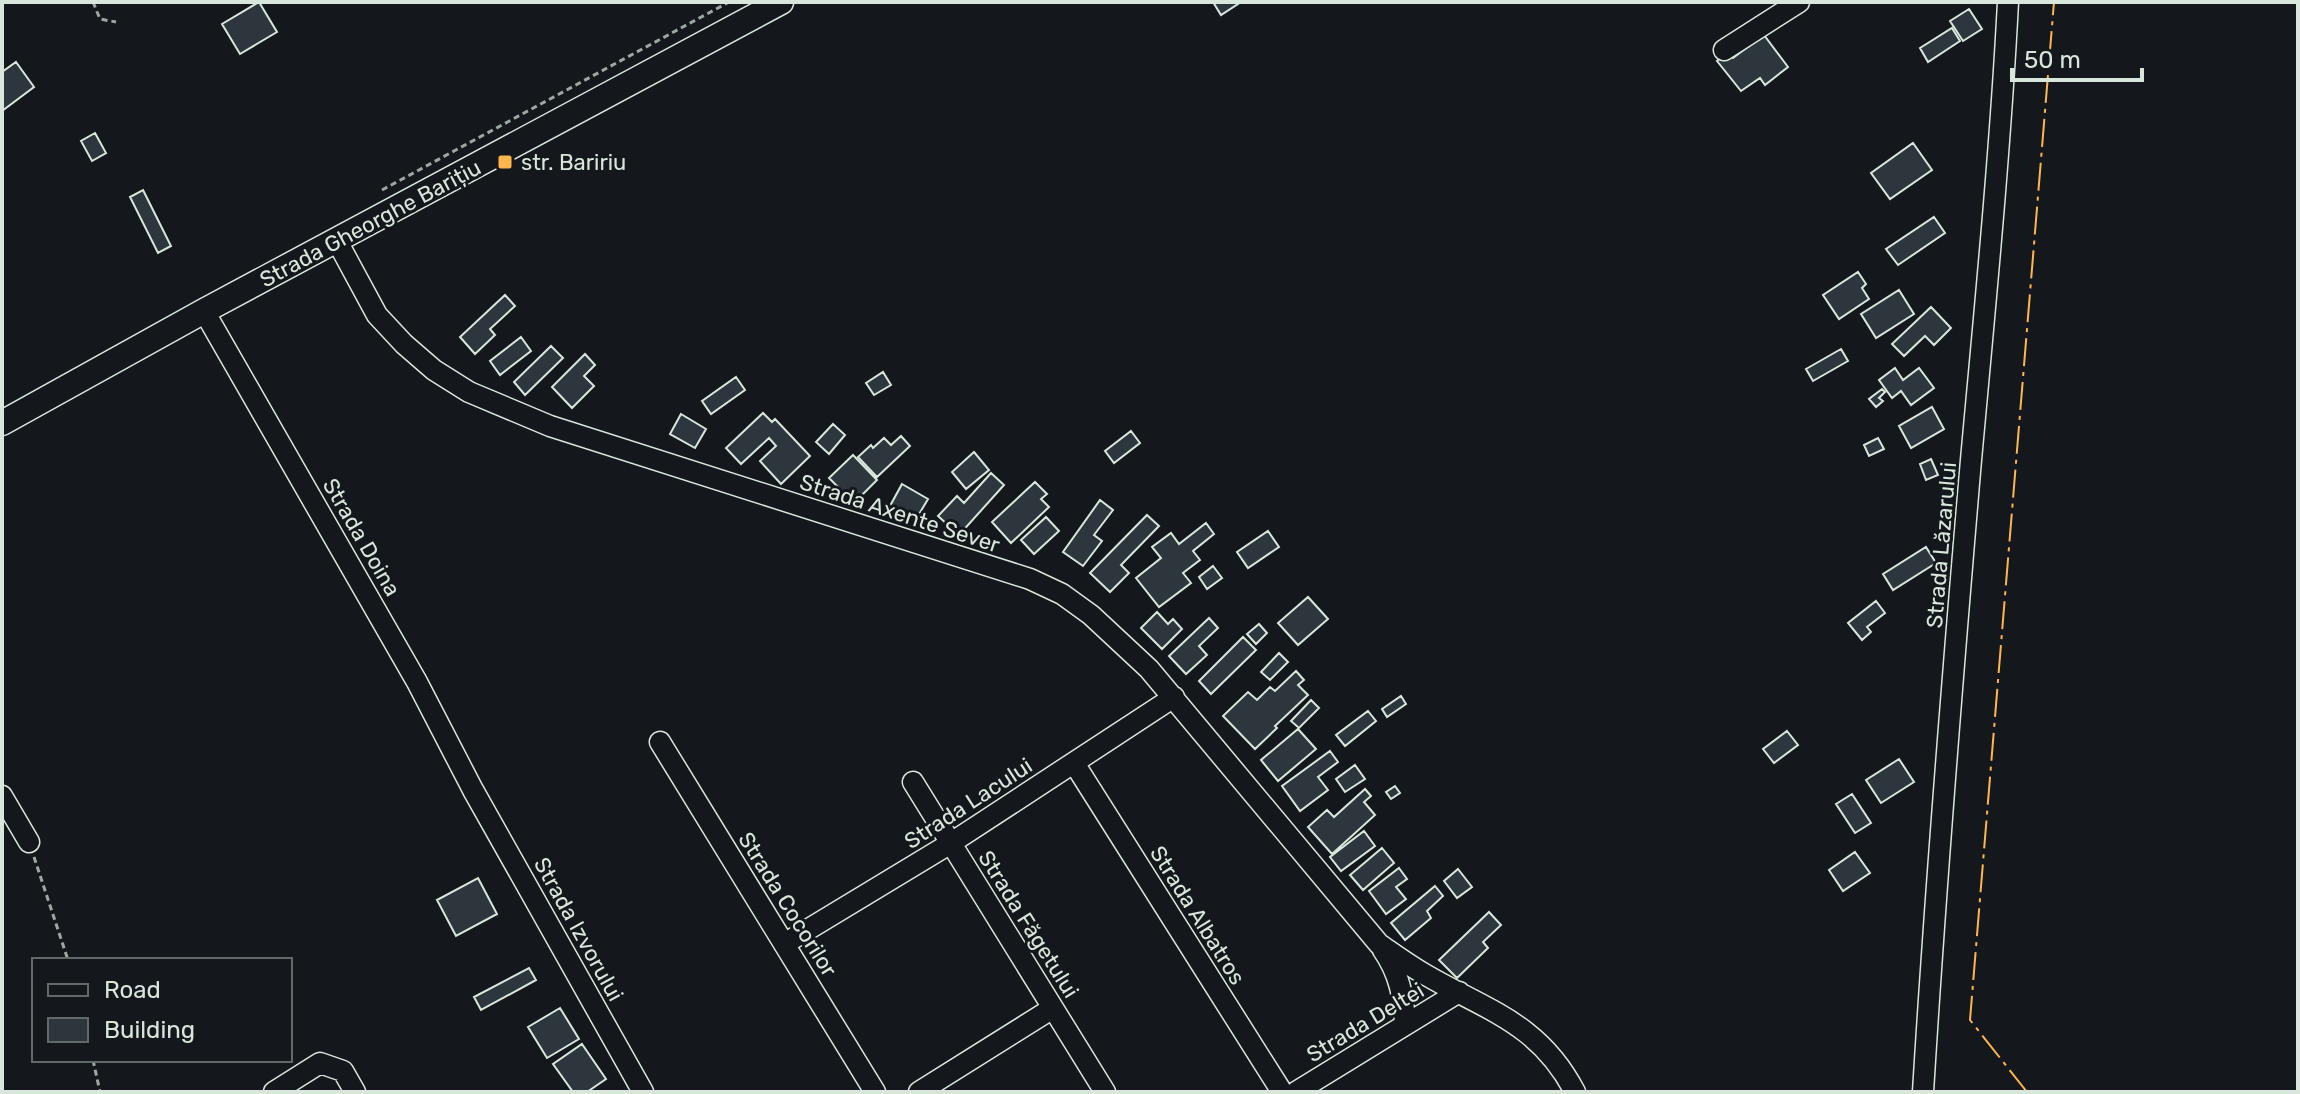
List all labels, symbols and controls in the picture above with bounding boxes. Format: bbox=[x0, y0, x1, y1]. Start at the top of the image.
scale bar bbox=[2012, 32, 2142, 82]
text: 50 m bbox=[2024, 46, 2081, 74]
place label: str. Baririu bbox=[521, 149, 626, 176]
marker: str. Baririu bbox=[496, 153, 514, 171]
street label: Strada Gheorghe Barițiu bbox=[255, 154, 485, 293]
street label: Strada Lăzarului bbox=[1921, 461, 1962, 629]
street label: Strada Axente Sever bbox=[796, 468, 1004, 559]
street label: Strada Doina bbox=[317, 473, 406, 601]
street label: Strada Lacului bbox=[899, 752, 1037, 855]
street label: Strada Cocorilor bbox=[732, 827, 843, 982]
street label: Strada Albatros bbox=[1144, 841, 1251, 990]
street label: Strada Făgetului bbox=[972, 846, 1085, 1003]
street label: Strada Izvorului bbox=[528, 853, 629, 1006]
legend bbox=[32, 958, 292, 1062]
text: Road bbox=[104, 976, 161, 1004]
street label: Strada Deltei bbox=[1302, 977, 1429, 1068]
text: Building bbox=[104, 1016, 195, 1044]

